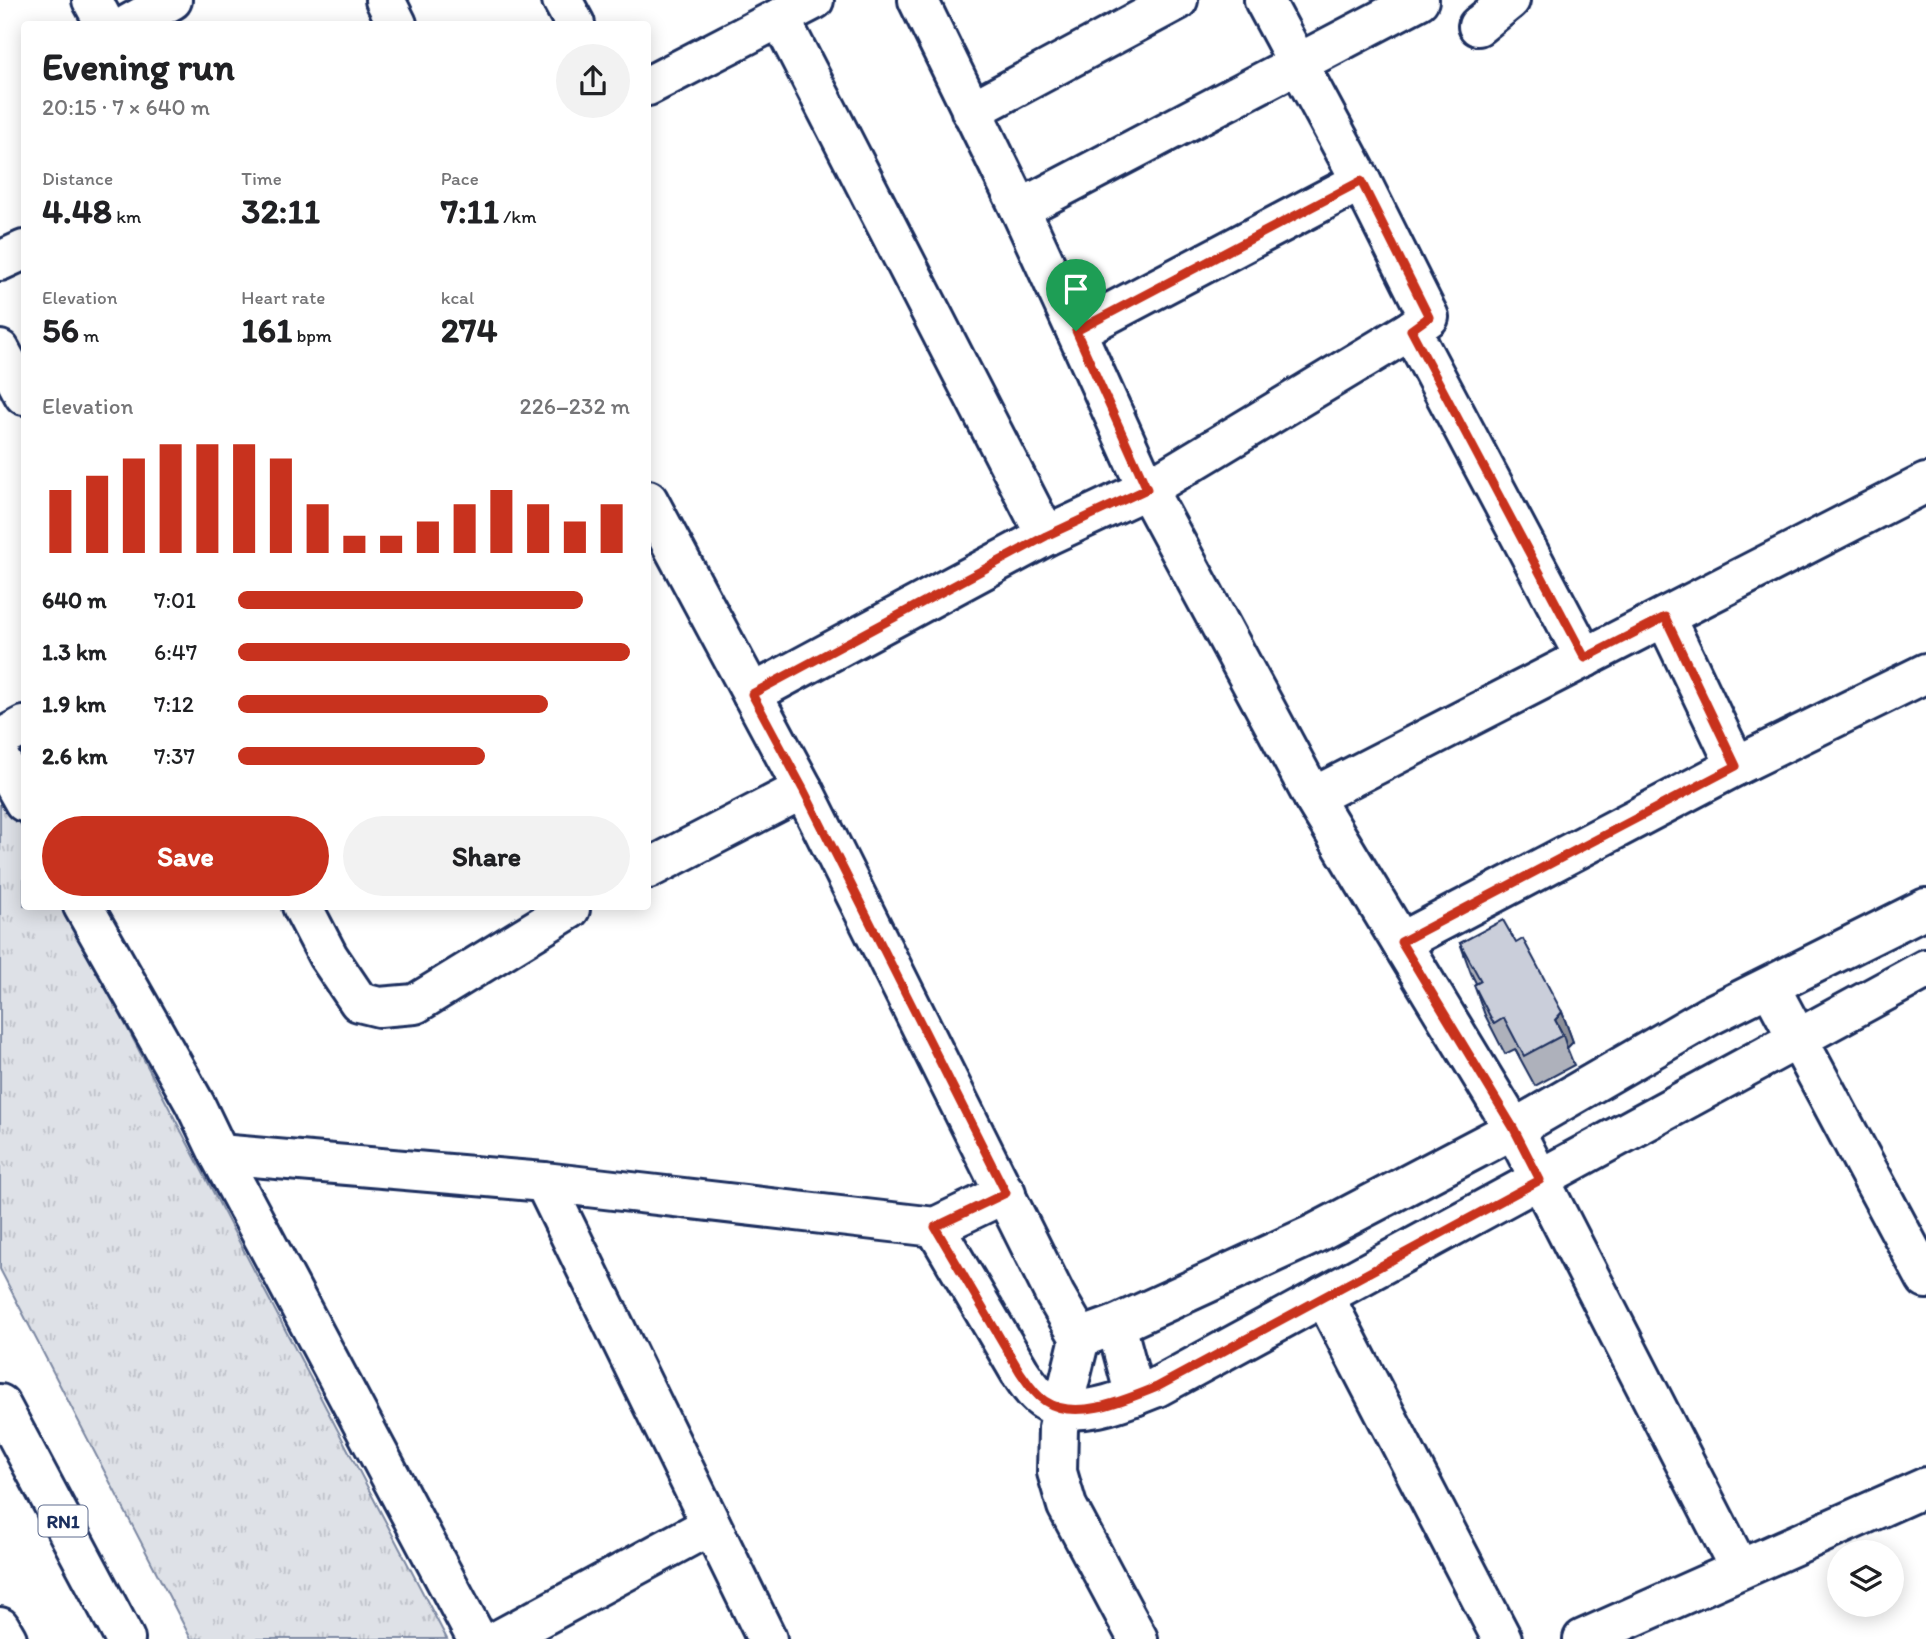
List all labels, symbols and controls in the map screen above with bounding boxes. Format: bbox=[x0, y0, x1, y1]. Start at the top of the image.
text: Evening run bbox=[42, 44, 235, 90]
button: share bbox=[556, 44, 630, 118]
text: 20:15 · 7 × 640 m bbox=[42, 93, 210, 121]
text: Distance bbox=[42, 167, 113, 190]
text: Time bbox=[241, 167, 282, 190]
text: Pace bbox=[441, 167, 479, 190]
text: 4.48 bbox=[42, 190, 112, 232]
text: 32:11 bbox=[241, 190, 320, 232]
text: 7:11 bbox=[441, 190, 499, 232]
text: km bbox=[112, 205, 141, 228]
text: /km bbox=[499, 205, 536, 228]
pin bbox=[1046, 259, 1106, 331]
icon: arrive bbox=[1057, 270, 1095, 308]
text: Elevation bbox=[42, 286, 118, 309]
text: Heart rate bbox=[241, 286, 325, 309]
text: kcal bbox=[441, 286, 474, 309]
text: 56 bbox=[42, 309, 79, 351]
text: 161 bbox=[241, 309, 292, 351]
text: 274 bbox=[441, 309, 497, 351]
text: m bbox=[79, 324, 99, 347]
text: bpm bbox=[292, 324, 332, 347]
text: Elevation bbox=[42, 392, 133, 420]
text: 226–232 m bbox=[520, 392, 630, 420]
text: 640 m bbox=[42, 586, 107, 614]
text: 7:01 bbox=[154, 586, 196, 614]
text: 1.3 km bbox=[42, 638, 106, 666]
text: 6:47 bbox=[154, 638, 197, 666]
text: 1.9 km bbox=[42, 690, 106, 718]
text: 7:12 bbox=[154, 690, 194, 718]
text: 2.6 km bbox=[42, 742, 108, 770]
text: 7:37 bbox=[154, 742, 195, 770]
button: Save bbox=[42, 816, 329, 896]
button: Share bbox=[343, 816, 630, 896]
road number: RN1 bbox=[38, 1506, 88, 1536]
map controls bbox=[1827, 1540, 1904, 1617]
button: layers bbox=[1827, 1540, 1904, 1617]

